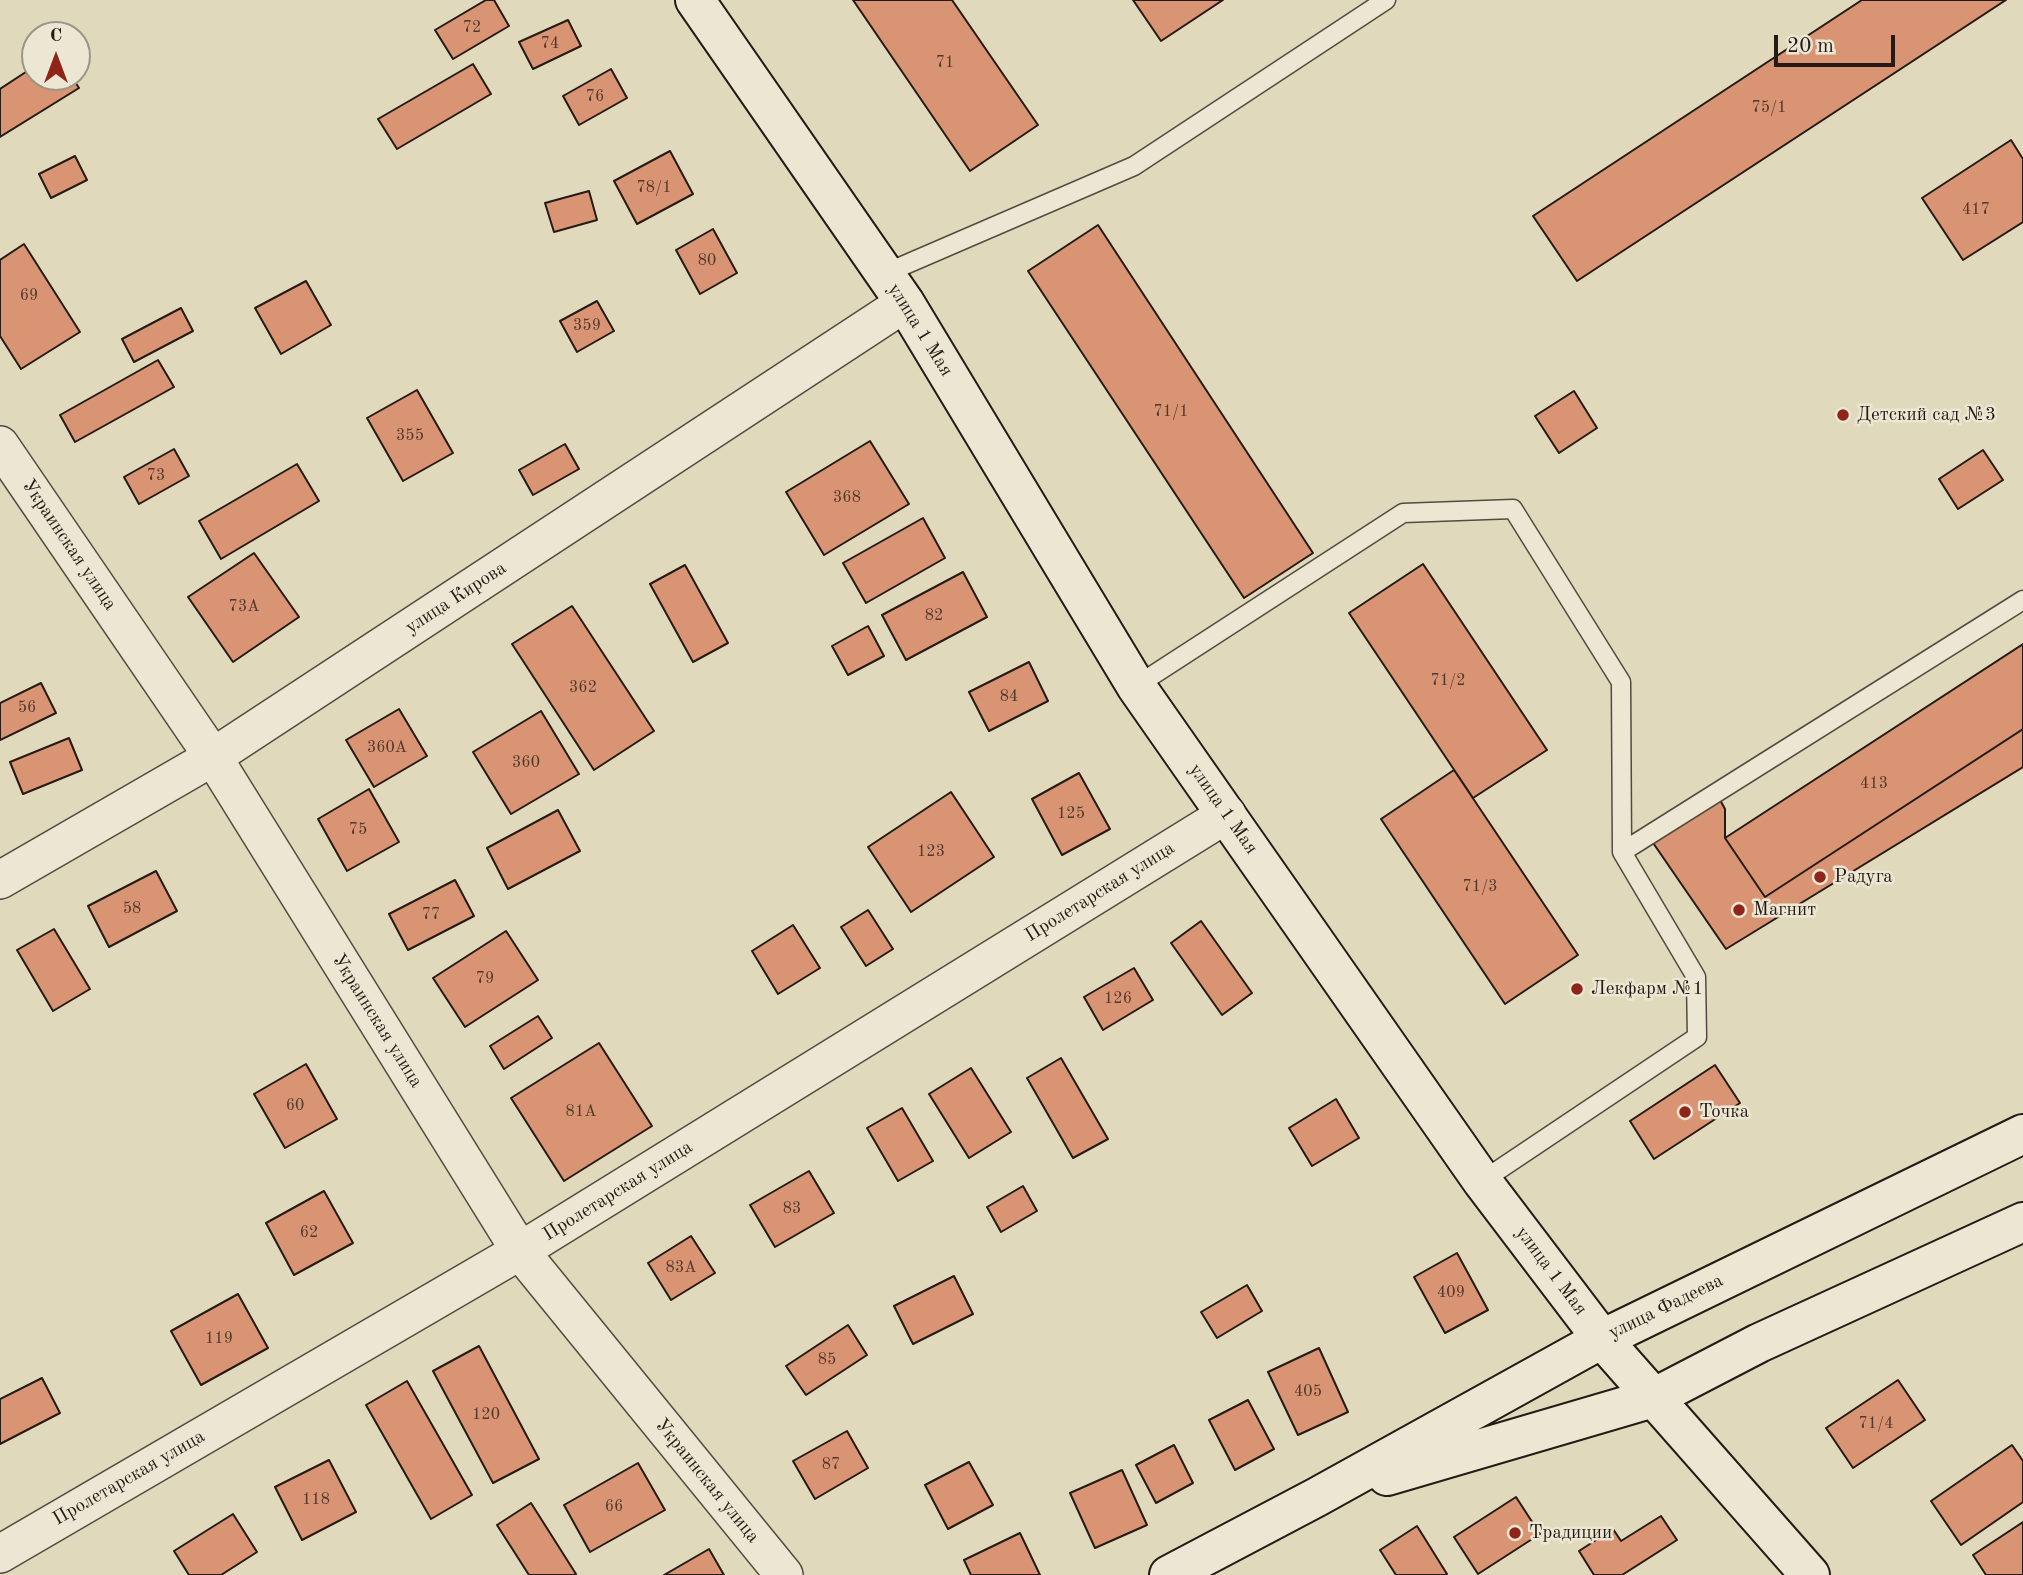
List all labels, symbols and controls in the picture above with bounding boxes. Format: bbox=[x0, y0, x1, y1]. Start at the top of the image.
house number: 72 bbox=[463, 18, 481, 38]
north arrow bbox=[21, 21, 91, 91]
scale bar bbox=[1778, 21, 1899, 65]
text: С bbox=[50, 27, 62, 46]
house number: 74 bbox=[541, 34, 559, 54]
text: 20 m bbox=[1787, 36, 1834, 57]
house number: 71 bbox=[936, 53, 954, 73]
house number: 76 bbox=[586, 87, 604, 107]
house number: 75/1 bbox=[1751, 98, 1787, 118]
house number: 78/1 bbox=[636, 178, 672, 198]
house number: 417 bbox=[1962, 200, 1990, 220]
house number: 80 bbox=[698, 251, 716, 271]
street label: улица 1 Мая bbox=[882, 279, 958, 381]
house number: 69 bbox=[20, 286, 38, 306]
house number: 359 bbox=[573, 316, 601, 336]
house number: 71/1 bbox=[1153, 402, 1189, 422]
place label: Детский сад №3 bbox=[1857, 404, 1996, 426]
marker: Детский сад №3 bbox=[1835, 407, 1851, 423]
house number: 355 bbox=[396, 426, 424, 446]
house number: 73 bbox=[147, 466, 165, 486]
street label: Украинская улица bbox=[17, 475, 121, 615]
house number: 368 bbox=[833, 488, 861, 508]
street label: улица Кирова bbox=[401, 557, 511, 639]
house number: 73А bbox=[229, 597, 259, 617]
house number: 82 bbox=[925, 606, 943, 626]
house number: 71/2 bbox=[1430, 671, 1466, 691]
house number: 362 bbox=[569, 678, 597, 698]
house number: 84 bbox=[1000, 687, 1018, 707]
house number: 56 bbox=[18, 698, 36, 718]
house number: 360А bbox=[367, 738, 407, 758]
house number: 360 bbox=[512, 753, 540, 773]
street label: улица 1 Мая bbox=[1183, 759, 1263, 859]
house number: 413 bbox=[1860, 774, 1888, 794]
house number: 125 bbox=[1057, 804, 1085, 824]
house number: 75 bbox=[349, 820, 367, 840]
street label: Пролетарская улица bbox=[1021, 837, 1179, 947]
house number: 123 bbox=[917, 842, 945, 862]
place label: Радуга bbox=[1834, 866, 1893, 888]
marker: Радуга bbox=[1812, 869, 1828, 885]
house number: 71/3 bbox=[1462, 877, 1498, 897]
house number: 58 bbox=[123, 899, 141, 919]
place label: Магнит bbox=[1753, 899, 1816, 921]
marker: Магнит bbox=[1731, 902, 1747, 918]
house number: 77 bbox=[422, 905, 440, 925]
street label: Украинская улица bbox=[327, 950, 427, 1092]
house number: 79 bbox=[476, 969, 494, 989]
place label: Лекфарм №1 bbox=[1591, 978, 1703, 1000]
marker: Лекфарм №1 bbox=[1569, 981, 1585, 997]
house number: 126 bbox=[1104, 989, 1132, 1009]
house number: 60 bbox=[286, 1096, 304, 1116]
place label: Точка bbox=[1699, 1101, 1749, 1123]
house number: 81А bbox=[566, 1102, 596, 1122]
marker: Точка bbox=[1677, 1104, 1693, 1120]
street label: Пролетарская улица bbox=[539, 1136, 697, 1246]
house number: 83 bbox=[783, 1199, 801, 1219]
street label: улица 1 Мая bbox=[1510, 1222, 1592, 1320]
house number: 62 bbox=[300, 1223, 318, 1243]
house number: 83А bbox=[666, 1258, 696, 1278]
street label: улица Фадеева bbox=[1605, 1269, 1727, 1345]
house number: 409 bbox=[1437, 1283, 1465, 1303]
house number: 119 bbox=[205, 1329, 233, 1349]
house number: 85 bbox=[818, 1350, 836, 1370]
house number: 405 bbox=[1294, 1382, 1322, 1402]
house number: 120 bbox=[472, 1405, 500, 1425]
street label: Украинская улица bbox=[650, 1414, 764, 1548]
house number: 71/4 bbox=[1858, 1414, 1894, 1434]
street label: Пролетарская улица bbox=[49, 1425, 209, 1531]
house number: 87 bbox=[822, 1455, 840, 1475]
house number: 118 bbox=[302, 1490, 330, 1510]
house number: 66 bbox=[605, 1497, 623, 1517]
place label: Традиции bbox=[1529, 1522, 1612, 1544]
marker: Традиции bbox=[1507, 1525, 1523, 1541]

